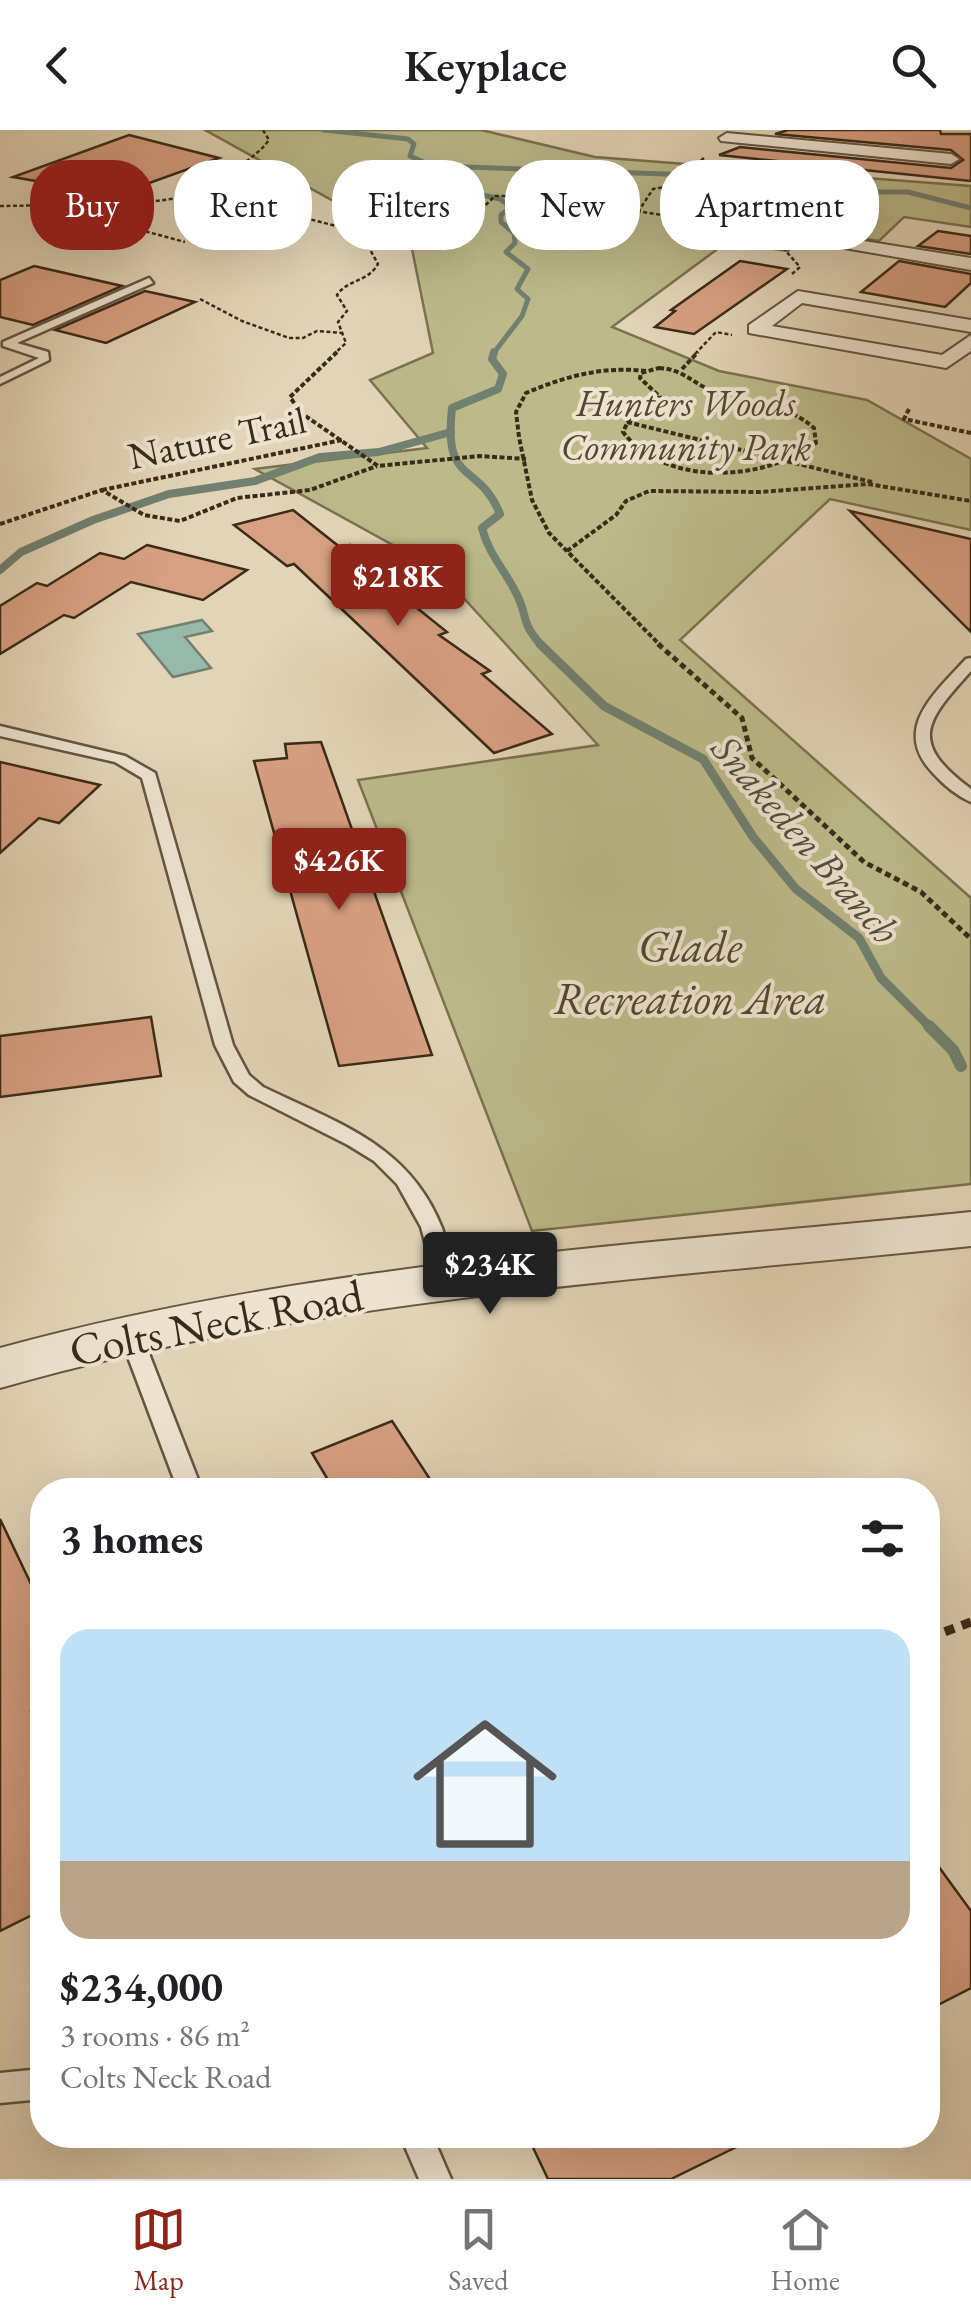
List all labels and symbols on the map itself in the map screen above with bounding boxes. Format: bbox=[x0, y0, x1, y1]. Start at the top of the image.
park label: Hunters Woods Community Park bbox=[560, 378, 812, 471]
street label: Nature Trail bbox=[124, 395, 310, 480]
pin: $218K bbox=[328, 544, 468, 629]
water label: Snakeden Branch bbox=[700, 723, 911, 955]
pin: $426K bbox=[269, 828, 409, 913]
park label: Glade Recreation Area bbox=[553, 917, 827, 1027]
pin: $234K bbox=[420, 1232, 560, 1317]
street label: Colts Neck Road bbox=[65, 1265, 368, 1379]

